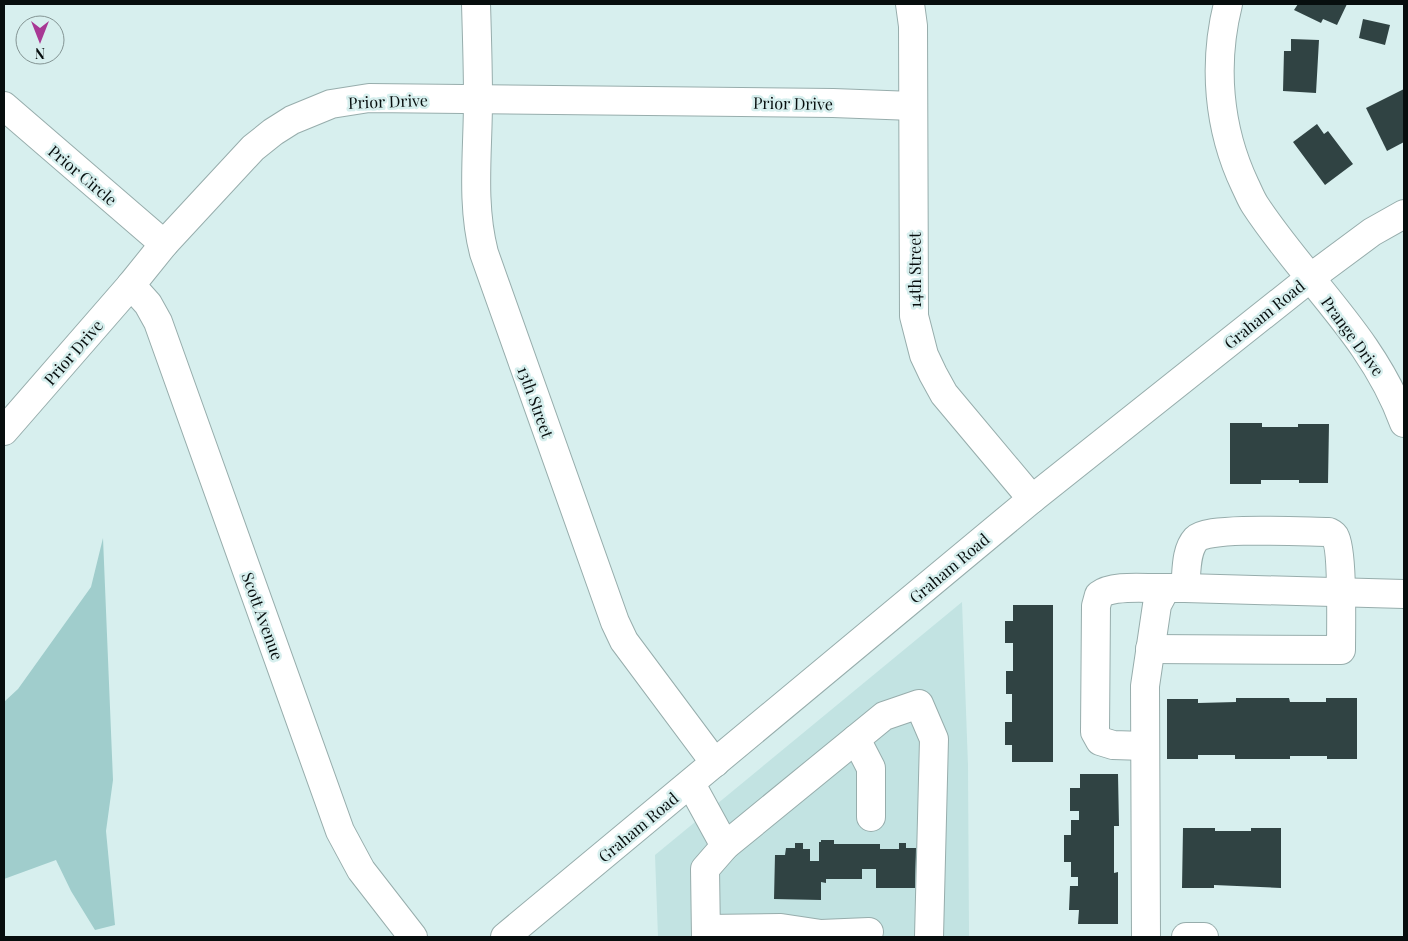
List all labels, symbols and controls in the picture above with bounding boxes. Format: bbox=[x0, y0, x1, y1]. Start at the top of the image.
north arrow bbox=[15, 15, 65, 65]
text: N bbox=[35, 44, 45, 63]
street label: Prior Drive bbox=[348, 89, 428, 113]
street label: Prior Drive bbox=[753, 92, 833, 114]
street label: Prior Circle bbox=[44, 140, 122, 210]
street label: 14th Street bbox=[904, 232, 925, 308]
street label: Graham Road bbox=[1219, 275, 1309, 353]
street label: Prange Drive bbox=[1317, 292, 1389, 380]
street label: Prior Drive bbox=[39, 315, 107, 389]
street label: 13th Street bbox=[513, 363, 559, 441]
street label: Graham Road bbox=[905, 528, 993, 608]
street label: Scott Avenue bbox=[237, 569, 289, 663]
street label: Graham Road bbox=[594, 787, 682, 867]

